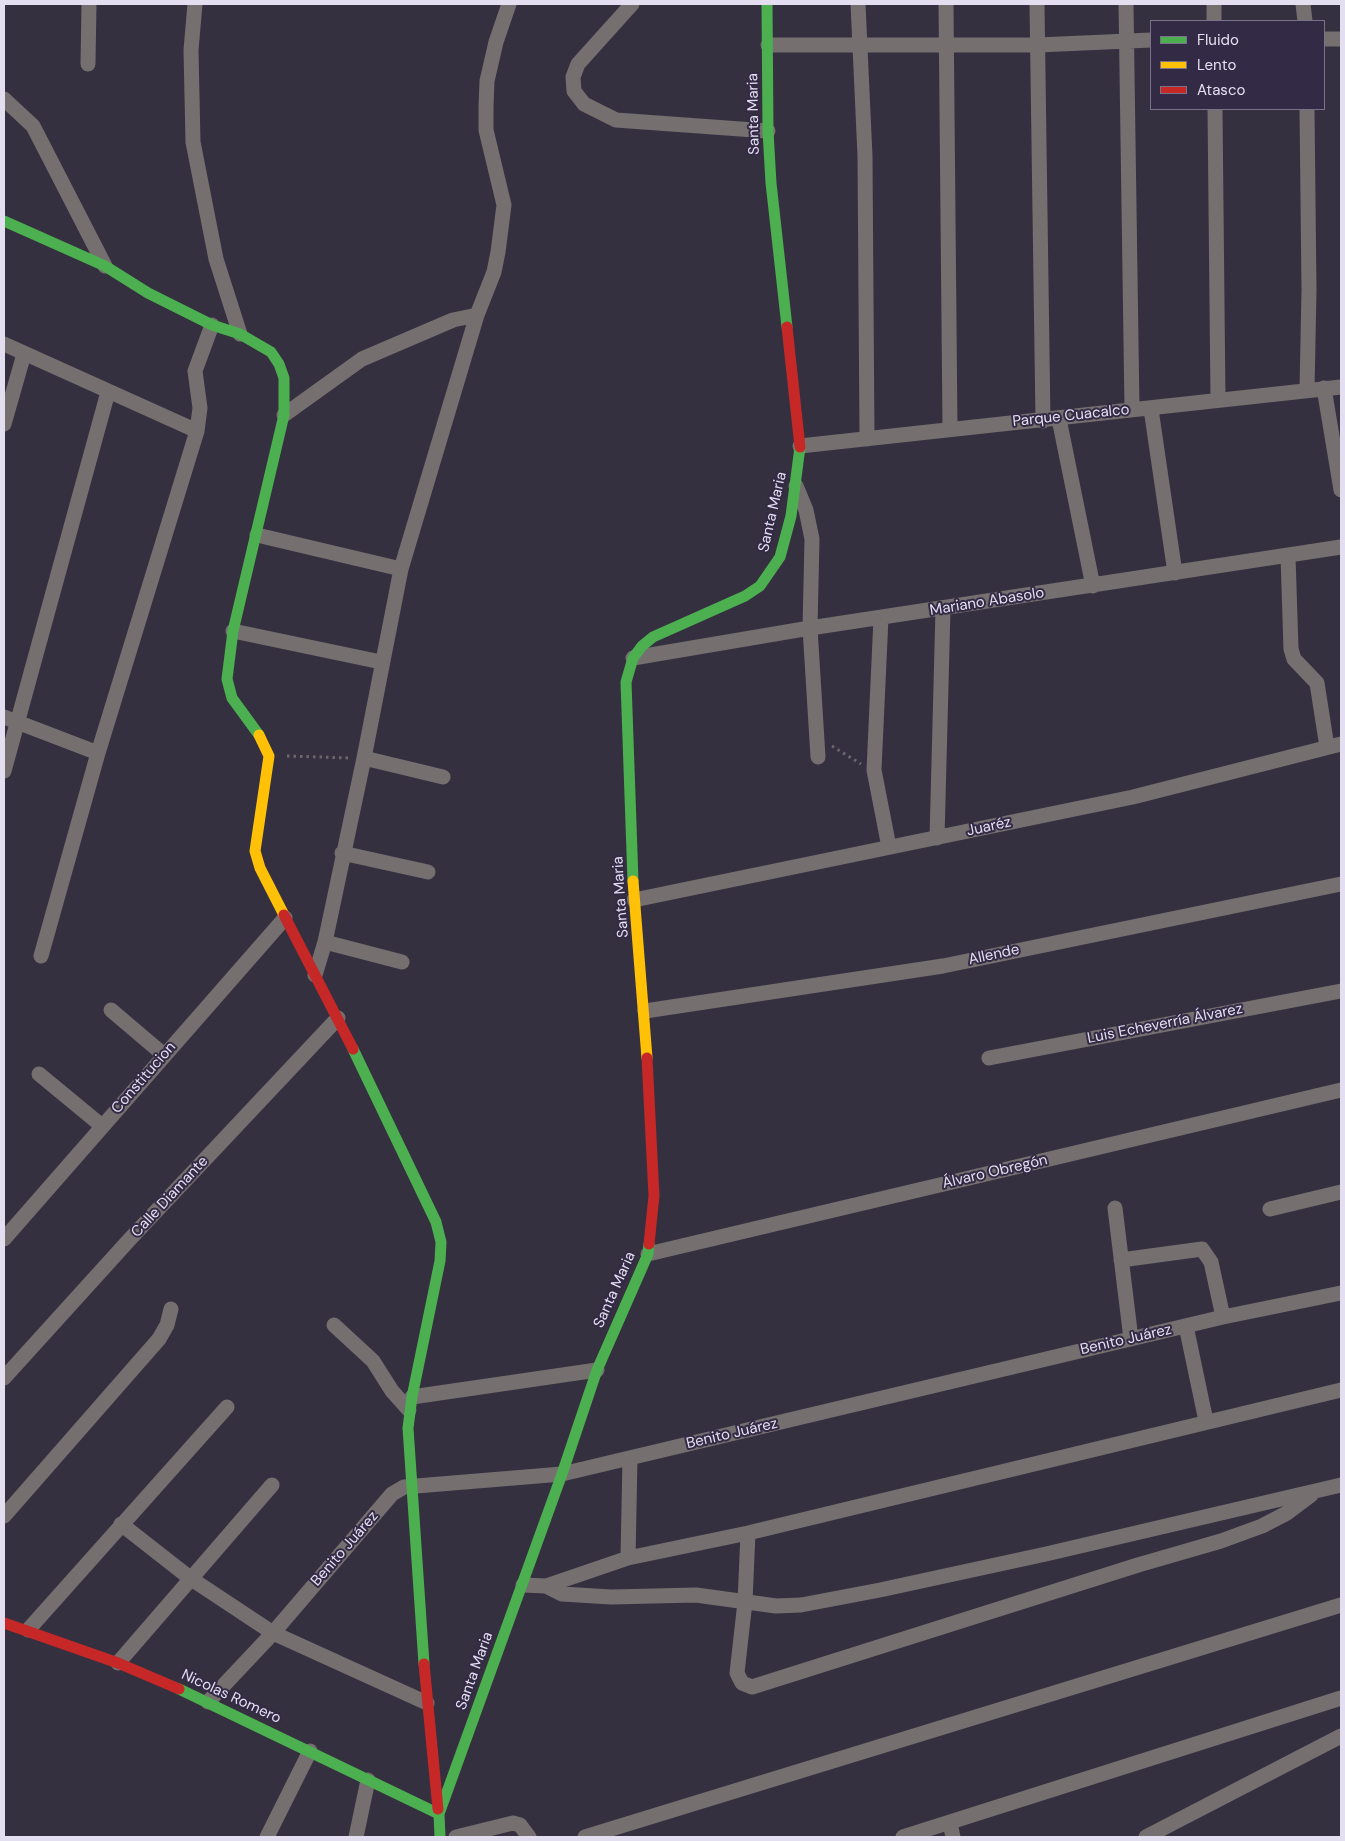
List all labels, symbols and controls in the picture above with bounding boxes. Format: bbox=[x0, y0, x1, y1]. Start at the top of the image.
legend bbox=[1150, 20, 1325, 110]
text: Fluido bbox=[1197, 30, 1239, 50]
text: Lento bbox=[1197, 55, 1236, 75]
street label: Santa Maria bbox=[744, 73, 764, 155]
text: Atasco bbox=[1197, 80, 1245, 100]
street label: Parque Cuacalco bbox=[1012, 401, 1130, 431]
street label: Santa Maria bbox=[755, 470, 791, 554]
street label: Mariano Abasolo bbox=[928, 584, 1046, 620]
street label: Juaréz bbox=[965, 814, 1013, 840]
street label: Santa Maria bbox=[609, 856, 633, 938]
street label: Allende bbox=[967, 941, 1021, 969]
street label: Luis Echeverría Álvarez bbox=[1086, 1000, 1244, 1048]
street label: Constitucion bbox=[108, 1038, 180, 1118]
street label: Álvaro Obregón bbox=[941, 1151, 1049, 1193]
street label: Calle Diamante bbox=[128, 1153, 212, 1241]
street label: Santa Maria bbox=[590, 1249, 640, 1331]
street label: Benito Juárez bbox=[1079, 1321, 1173, 1359]
street label: Benito Juárez bbox=[685, 1415, 779, 1453]
street label: Benito Juárez bbox=[308, 1508, 382, 1590]
street label: Santa Maria bbox=[453, 1630, 497, 1712]
street label: Nicolas Romero bbox=[178, 1666, 284, 1728]

